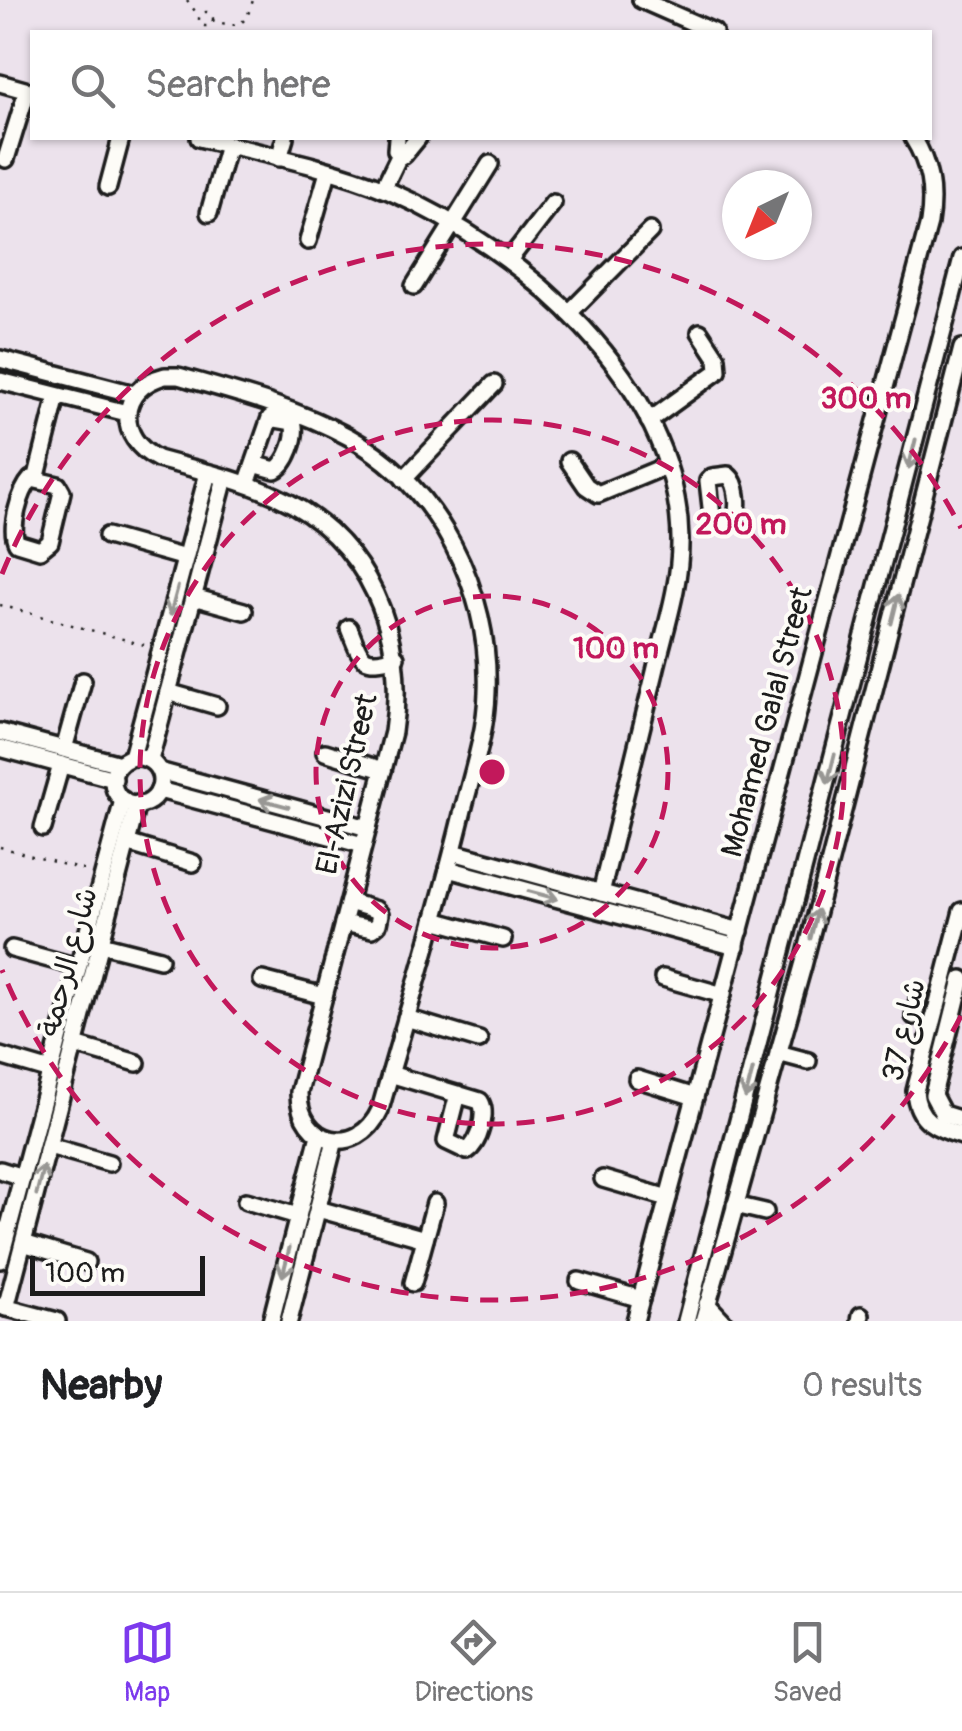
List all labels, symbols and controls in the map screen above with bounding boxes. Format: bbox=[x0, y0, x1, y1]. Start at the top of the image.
search box bbox=[30, 30, 932, 140]
icon: search bbox=[65, 58, 120, 113]
text: Search here bbox=[145, 61, 331, 109]
north arrow bbox=[722, 170, 812, 260]
text: 300 m bbox=[821, 380, 911, 417]
one-way arrow bbox=[901, 438, 920, 469]
text: 200 m bbox=[696, 506, 786, 543]
street label: Mohamed Galal Street bbox=[713, 582, 821, 861]
one-way arrow bbox=[163, 585, 182, 616]
one-way arrow bbox=[886, 594, 905, 625]
text: 100 m bbox=[573, 630, 659, 667]
street label: El-Azizi Street bbox=[308, 689, 386, 878]
one-way arrow bbox=[821, 752, 839, 784]
centre of rings bbox=[474, 754, 510, 790]
one-way arrow bbox=[259, 792, 290, 811]
street label: شارع الرحمة bbox=[30, 883, 108, 1041]
one-way arrow bbox=[526, 886, 558, 905]
one-way arrow bbox=[806, 909, 824, 941]
street label: شارع 37 bbox=[874, 975, 936, 1085]
one-way arrow bbox=[739, 1067, 758, 1099]
one-way arrow bbox=[31, 1165, 50, 1196]
one-way arrow bbox=[276, 1246, 295, 1277]
scale bar bbox=[30, 1251, 205, 1296]
text: 100 m bbox=[45, 1256, 125, 1291]
text: Nearby bbox=[40, 1360, 162, 1412]
text: 0 results bbox=[802, 1366, 922, 1406]
tab: Map bbox=[120, 1615, 175, 1710]
tab: Directions bbox=[414, 1615, 533, 1710]
tab: Saved bbox=[773, 1615, 842, 1710]

